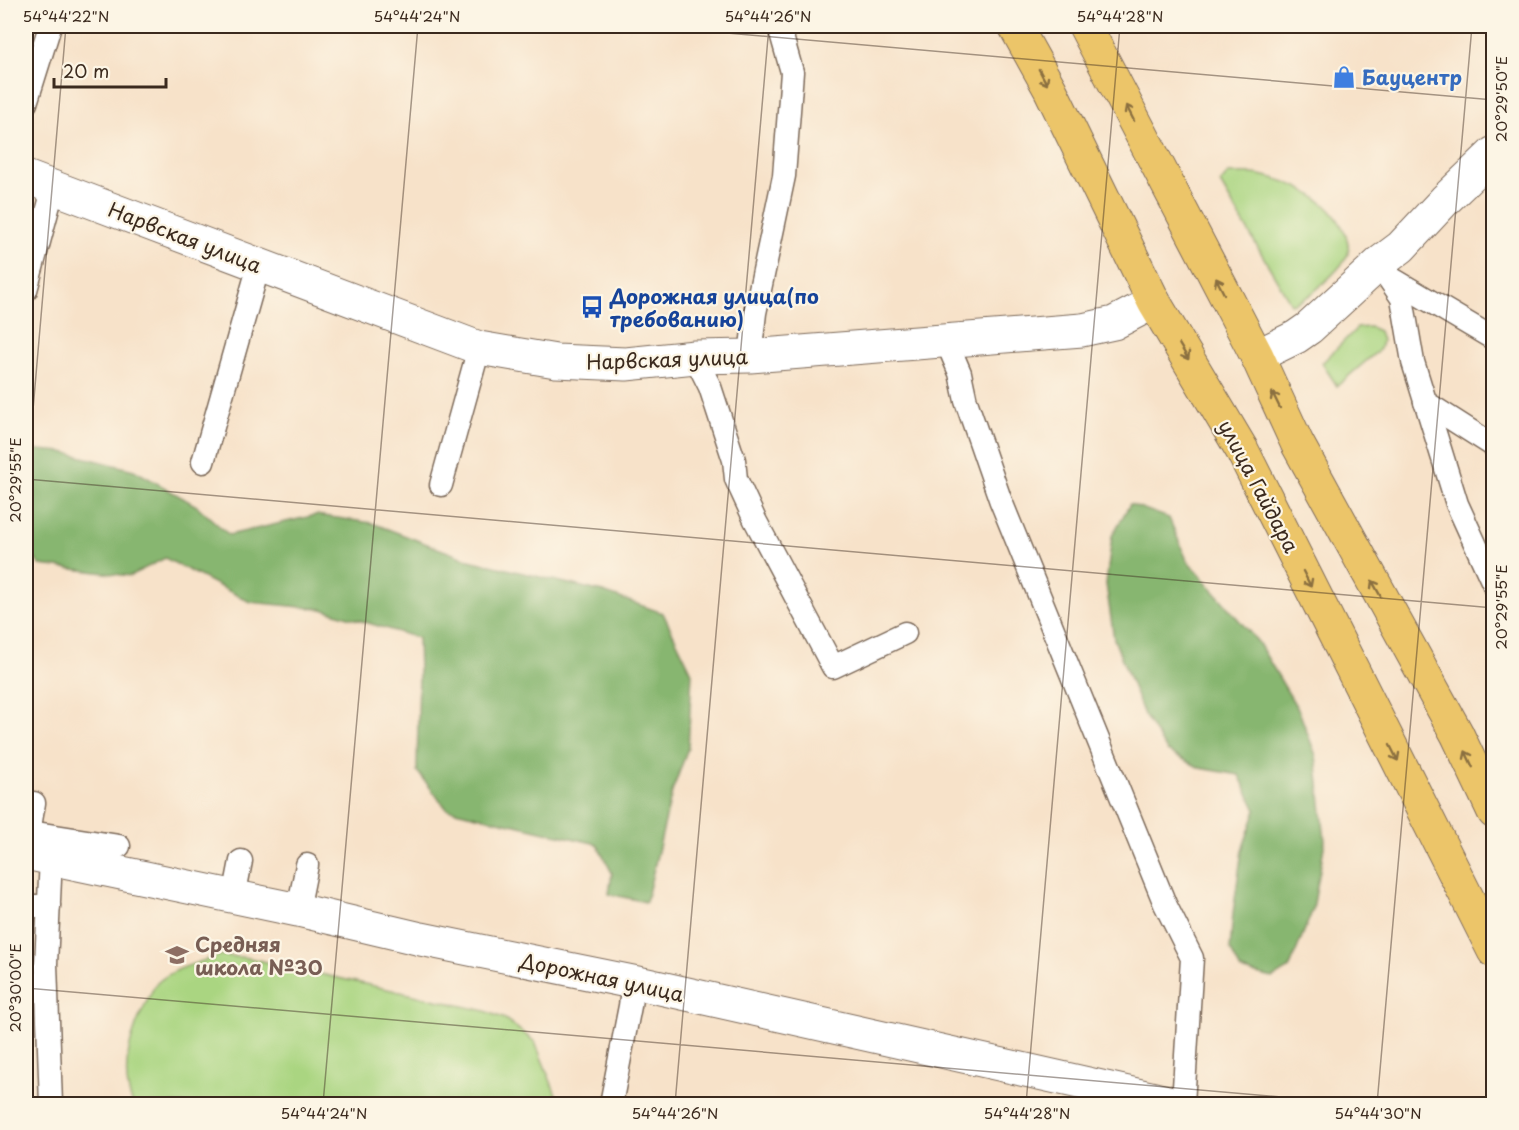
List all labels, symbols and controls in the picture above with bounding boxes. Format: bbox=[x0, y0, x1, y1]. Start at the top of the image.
text: 54°44'22"N bbox=[23, 4, 109, 27]
text: 54°44'24"N bbox=[374, 4, 460, 27]
text: 54°44'26"N bbox=[724, 4, 812, 27]
text: 54°44'28"N bbox=[1077, 4, 1163, 27]
scale bar bbox=[54, 51, 166, 89]
text: 20°29'50"E bbox=[1489, 56, 1512, 142]
text: 20 m bbox=[63, 57, 109, 84]
place label: Бауцентр bbox=[1362, 62, 1462, 92]
shop icon: Бауцентр bbox=[1331, 64, 1357, 90]
one-way arrow bbox=[1037, 68, 1049, 85]
one-way arrow bbox=[1124, 104, 1136, 122]
street label: Нарвская улица bbox=[104, 194, 266, 280]
one-way arrow bbox=[1214, 277, 1226, 295]
place label: Дорожная улица(по требованию) bbox=[609, 281, 819, 334]
bus stop icon: Дорожная улица(по требованию) bbox=[579, 294, 605, 320]
street label: Нарвская улица bbox=[586, 341, 749, 377]
one-way arrow bbox=[1178, 343, 1190, 360]
one-way arrow bbox=[1270, 391, 1282, 409]
street label: улица Гайдара bbox=[1211, 414, 1307, 558]
text: 20°29'55"E bbox=[3, 437, 26, 523]
text: 20°29'55"E bbox=[1489, 564, 1512, 650]
one-way arrow bbox=[1301, 569, 1313, 587]
one-way arrow bbox=[1370, 579, 1381, 597]
one-way arrow bbox=[1389, 743, 1401, 761]
one-way arrow bbox=[1462, 751, 1474, 769]
place label: Средняя школа №30 bbox=[195, 929, 323, 982]
school or university icon: Средняя школа №30 bbox=[164, 942, 190, 968]
text: 20°30'00"E bbox=[3, 943, 26, 1033]
street label: Дорожная улица bbox=[517, 945, 687, 1009]
text: 54°44'24"N bbox=[281, 1101, 367, 1124]
text: 54°44'26"N bbox=[631, 1101, 719, 1124]
text: 54°44'28"N bbox=[984, 1101, 1070, 1124]
text: 54°44'30"N bbox=[1334, 1101, 1422, 1124]

